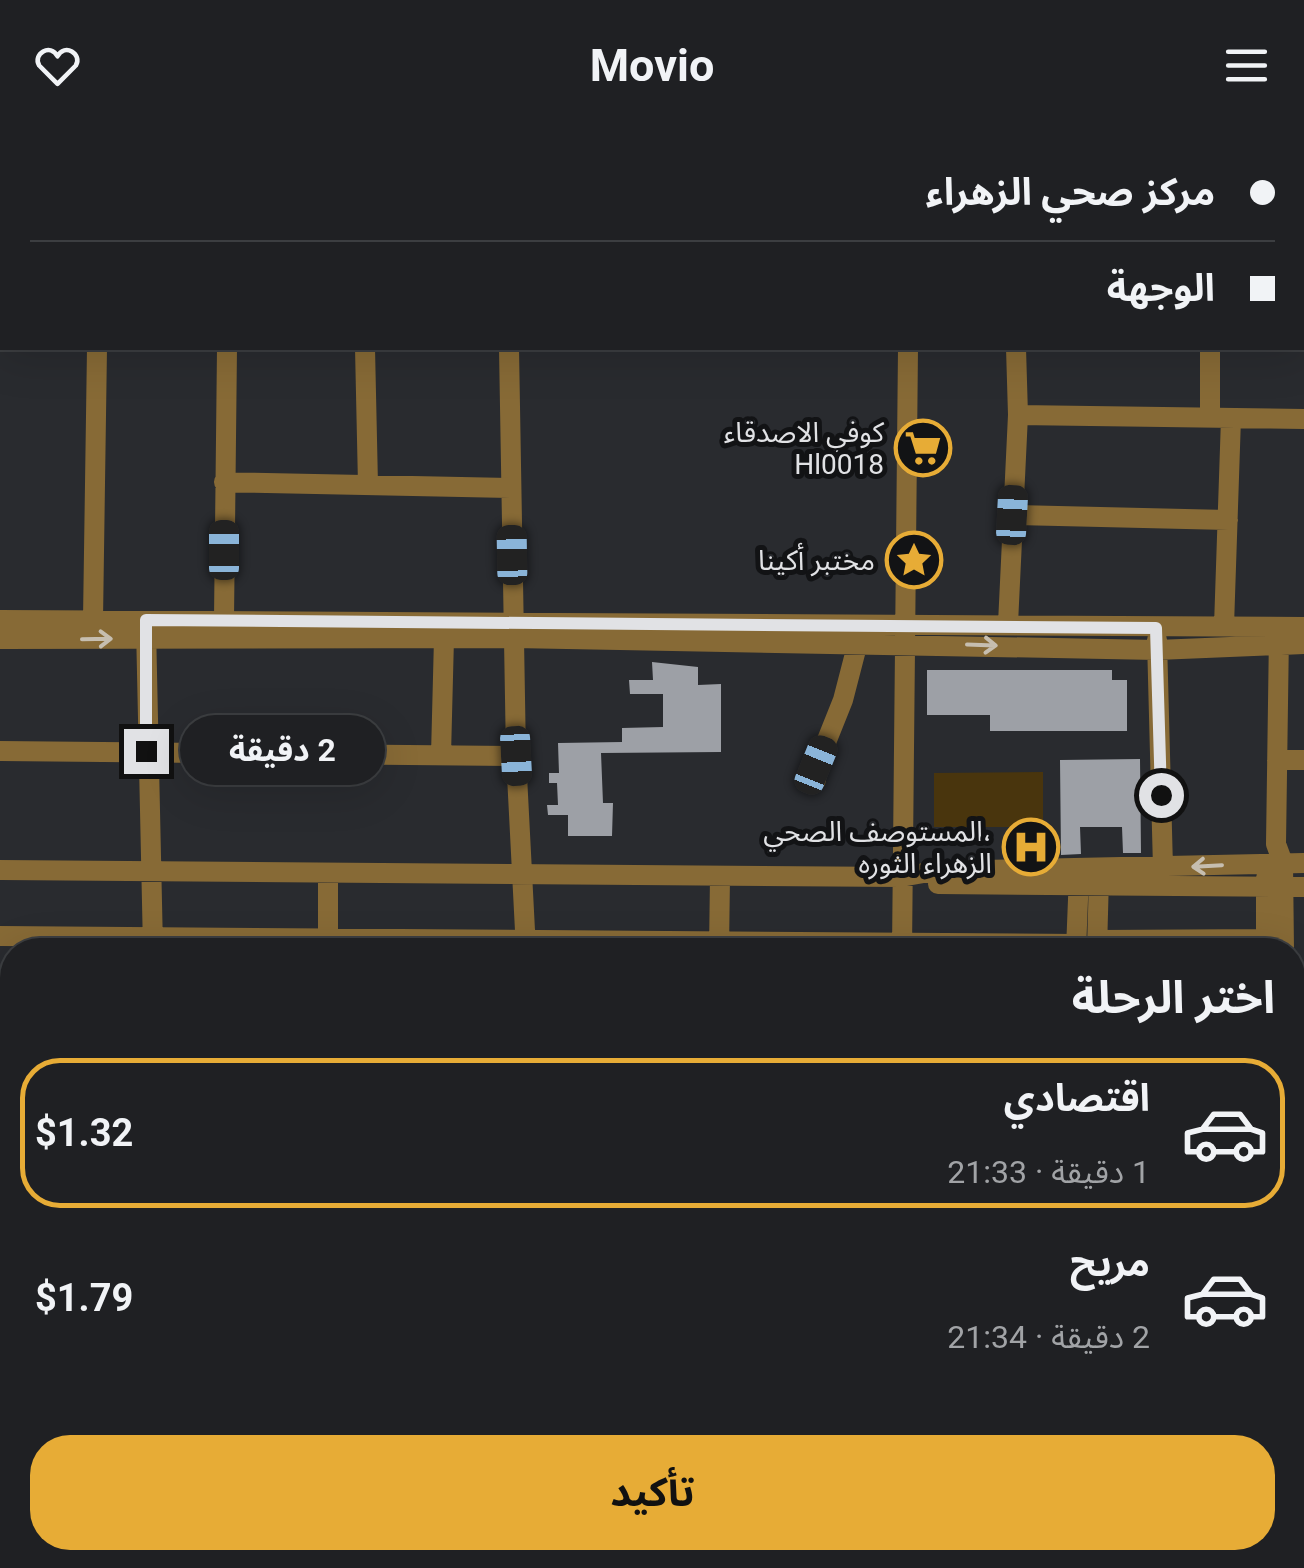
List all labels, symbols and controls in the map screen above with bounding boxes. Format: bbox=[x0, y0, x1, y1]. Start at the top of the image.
icon: heart bbox=[30, 38, 85, 93]
icon: menu bbox=[1219, 38, 1274, 93]
text: Movio bbox=[590, 39, 714, 92]
text: مركز صحي الزهراء bbox=[926, 170, 1215, 214]
text: الوجهة bbox=[1107, 266, 1215, 310]
place label: كوفي الاصدقاء Hl0018 bbox=[724, 416, 884, 481]
supermarket icon: كوفي الاصدقاء Hl0018 bbox=[893, 418, 953, 478]
car bbox=[995, 484, 1029, 546]
car bbox=[209, 520, 239, 580]
car bbox=[496, 525, 528, 585]
place icon: مختبر أكينا bbox=[884, 530, 944, 590]
place label: مختبر أكينا bbox=[758, 542, 875, 577]
one-way arrow bbox=[81, 630, 113, 649]
one-way arrow bbox=[966, 635, 998, 654]
callout: 2 دقيقة bbox=[181, 716, 386, 786]
car bbox=[499, 725, 533, 787]
route end bbox=[124, 729, 169, 774]
text: 2 دقيقة bbox=[229, 731, 336, 769]
car bbox=[791, 732, 841, 798]
route start bbox=[1139, 773, 1184, 818]
place label: المستوصف الصحي، الزهراء الثوره bbox=[763, 815, 992, 880]
hospital icon: المستوصف الصحي، الزهراء الثوره bbox=[1001, 817, 1061, 877]
one-way arrow bbox=[1191, 857, 1223, 876]
text: اختر الرحلة bbox=[1072, 971, 1275, 1024]
text: اقتصادي bbox=[1004, 1076, 1150, 1120]
icon: car bbox=[1180, 1088, 1270, 1178]
text: $1.32 bbox=[35, 1111, 133, 1155]
text: 1 دقيقة · 21:33 bbox=[947, 1153, 1150, 1191]
text: مريح bbox=[1070, 1241, 1150, 1285]
icon: car bbox=[1180, 1253, 1270, 1343]
text: $1.79 bbox=[35, 1276, 133, 1320]
text: 2 دقيقة · 21:34 bbox=[947, 1318, 1150, 1356]
button: تأكيد bbox=[30, 1435, 1275, 1550]

